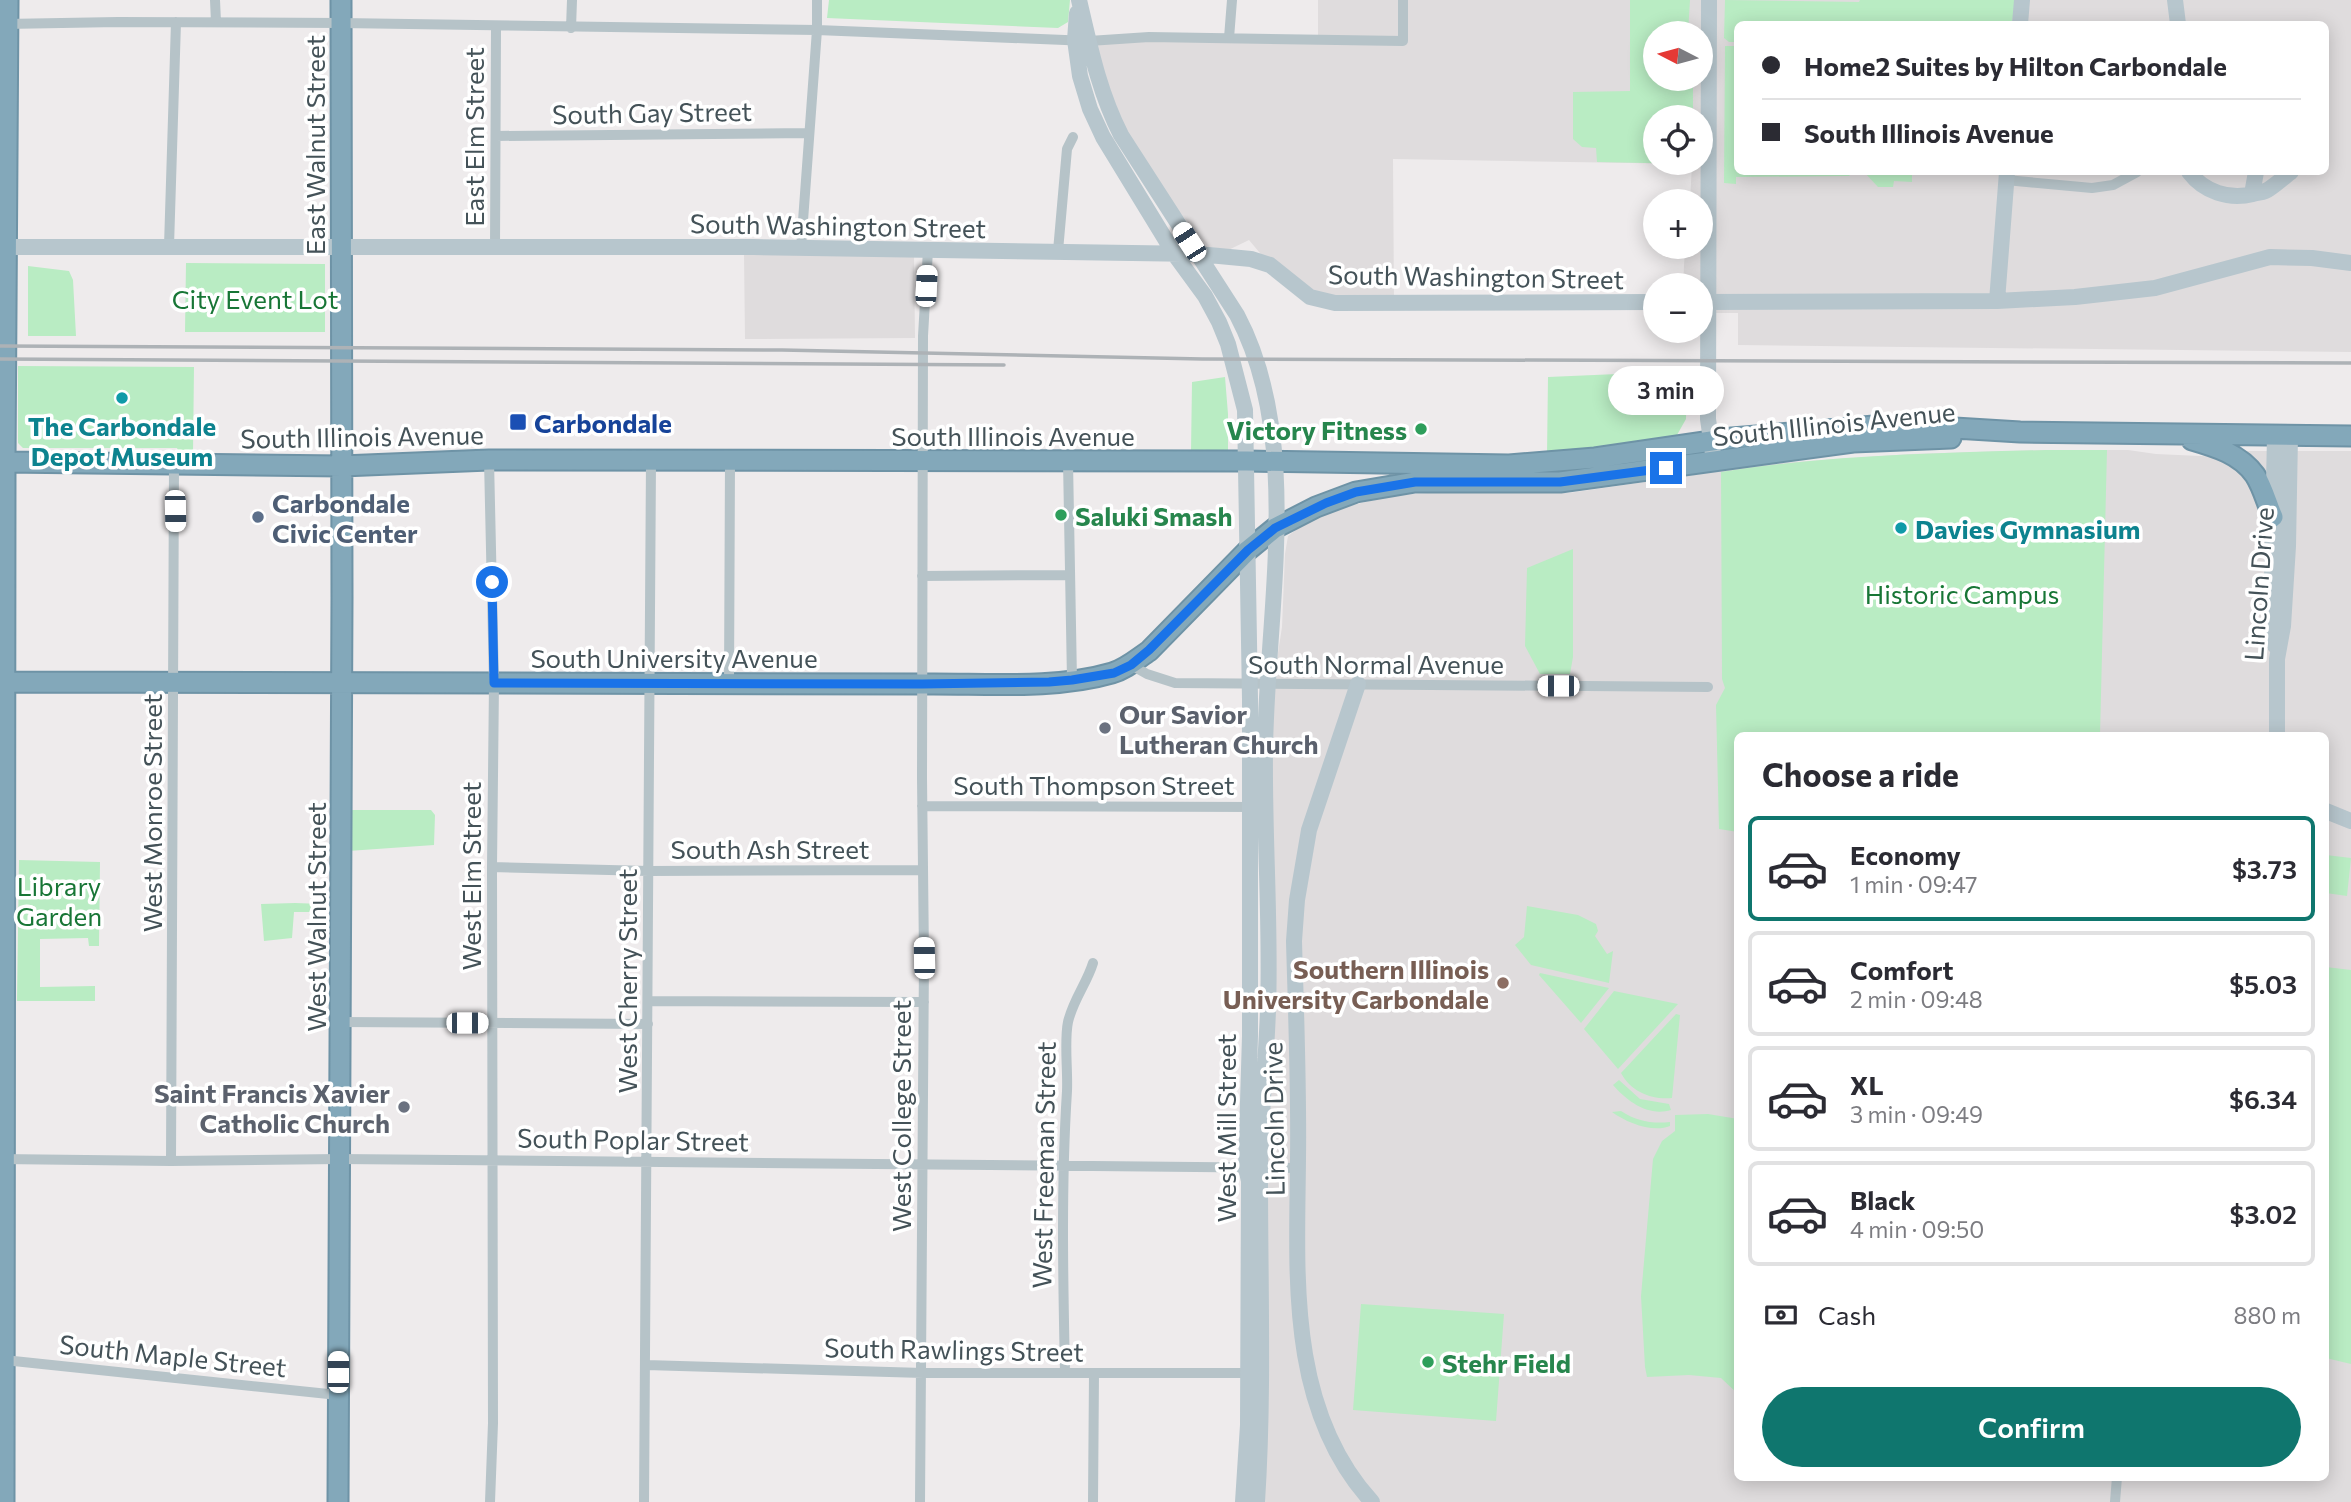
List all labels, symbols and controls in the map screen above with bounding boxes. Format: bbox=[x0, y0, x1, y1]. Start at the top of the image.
north arrow bbox=[1643, 21, 1713, 91]
map controls bbox=[1643, 21, 1713, 343]
street label: East Walnut Street bbox=[299, 35, 330, 255]
street label: East Elm Street bbox=[458, 47, 489, 227]
text: Home2 Suites by Hilton Carbondale bbox=[1804, 50, 2227, 81]
street label: South Gay Street bbox=[552, 95, 752, 129]
button: locate bbox=[1643, 105, 1713, 175]
text: South Illinois Avenue bbox=[1804, 117, 2054, 148]
button: + bbox=[1643, 189, 1713, 259]
street label: South Washington Street bbox=[690, 207, 986, 243]
car bbox=[1169, 219, 1210, 265]
street label: South Washington Street bbox=[1328, 258, 1624, 294]
car bbox=[915, 264, 938, 308]
button: − bbox=[1643, 273, 1713, 343]
park label: City Event Lot bbox=[172, 283, 338, 314]
callout: 3 min bbox=[1608, 366, 1724, 416]
text: 3 min bbox=[1637, 376, 1695, 404]
marker: The Carbondale Depot Museum bbox=[114, 390, 130, 406]
street label: South Illinois Avenue bbox=[1711, 395, 1957, 451]
place label: Carbondale bbox=[534, 407, 672, 438]
place label: The Carbondale Depot Museum bbox=[28, 410, 216, 471]
marker: Carbondale bbox=[508, 412, 528, 432]
place label: Victory Fitness bbox=[1226, 414, 1407, 445]
street label: South Illinois Avenue bbox=[240, 418, 484, 454]
street label: South Illinois Avenue bbox=[891, 420, 1135, 451]
marker: Victory Fitness bbox=[1413, 421, 1429, 437]
route end bbox=[1650, 452, 1682, 484]
place label: Carbondale Civic Center bbox=[272, 487, 418, 548]
car bbox=[165, 490, 186, 532]
place label: Saluki Smash bbox=[1075, 500, 1233, 531]
street label: Lincoln Drive bbox=[2237, 506, 2279, 662]
marker: Saluki Smash bbox=[1053, 507, 1069, 523]
marker: Carbondale Civic Center bbox=[250, 509, 266, 525]
place label: Davies Gymnasium bbox=[1915, 513, 2140, 544]
marker: Davies Gymnasium bbox=[1893, 520, 1909, 536]
route start bbox=[476, 566, 508, 598]
park label: Historic Campus bbox=[1865, 578, 2059, 609]
street label: South University Avenue bbox=[530, 642, 818, 673]
street label: South Normal Avenue bbox=[1248, 648, 1504, 679]
car bbox=[1538, 676, 1580, 697]
street label: West Monroe Street bbox=[136, 694, 167, 932]
place label: Our Savior Lutheran Church bbox=[1119, 698, 1318, 759]
marker: Our Savior Lutheran Church bbox=[1097, 720, 1113, 736]
text: Choose a ride bbox=[1762, 754, 1959, 794]
street label: South Thompson Street bbox=[953, 769, 1235, 800]
street label: West Elm Street bbox=[455, 781, 486, 971]
street label: West Walnut Street bbox=[300, 802, 331, 1032]
street label: South Ash Street bbox=[671, 833, 869, 864]
icon: car bbox=[1766, 837, 1829, 900]
text: Economy bbox=[1850, 839, 1961, 870]
text: $3.73 bbox=[2232, 853, 2297, 884]
street label: West Cherry Street bbox=[611, 869, 642, 1093]
park label: Library Garden bbox=[16, 870, 102, 931]
text: 1 min · 09:47 bbox=[1850, 870, 1978, 898]
car bbox=[914, 937, 935, 979]
icon: car bbox=[1766, 952, 1829, 1015]
place label: Southern Illinois University Carbondale bbox=[1223, 953, 1489, 1014]
text: Comfort bbox=[1850, 954, 1953, 985]
text: $5.03 bbox=[2229, 968, 2297, 999]
marker: Southern Illinois University Carbondale bbox=[1495, 975, 1511, 991]
text: 2 min · 09:48 bbox=[1850, 985, 1983, 1013]
street label: West College Street bbox=[885, 1000, 916, 1232]
car bbox=[447, 1013, 489, 1034]
street label: West Mill Street bbox=[1210, 1033, 1241, 1223]
street label: West Freeman Street bbox=[1025, 1041, 1061, 1289]
street label: Lincoln Drive bbox=[1256, 1042, 1290, 1196]
icon: car bbox=[1766, 1067, 1829, 1130]
text: XL bbox=[1850, 1069, 1884, 1100]
place label: Saint Francis Xavier Catholic Church bbox=[154, 1077, 390, 1138]
text: $6.34 bbox=[2229, 1083, 2297, 1114]
marker: Saint Francis Xavier Catholic Church bbox=[396, 1099, 412, 1115]
text: 3 min · 09:49 bbox=[1850, 1100, 1983, 1128]
street label: South Poplar Street bbox=[517, 1121, 749, 1157]
icon: car bbox=[1766, 1182, 1829, 1245]
text: Black bbox=[1850, 1184, 1916, 1215]
text: $3.02 bbox=[2230, 1198, 2297, 1229]
text: 4 min · 09:50 bbox=[1850, 1215, 1984, 1243]
icon: cash bbox=[1762, 1296, 1800, 1334]
text: Cash bbox=[1818, 1299, 1876, 1330]
text: 880 m bbox=[2234, 1301, 2301, 1329]
street label: South Maple Street bbox=[58, 1328, 288, 1382]
street label: South Rawlings Street bbox=[824, 1331, 1084, 1367]
place label: Stehr Field bbox=[1442, 1347, 1571, 1378]
car bbox=[328, 1351, 349, 1393]
marker: Stehr Field bbox=[1420, 1354, 1436, 1370]
button: Confirm bbox=[1762, 1387, 2301, 1467]

